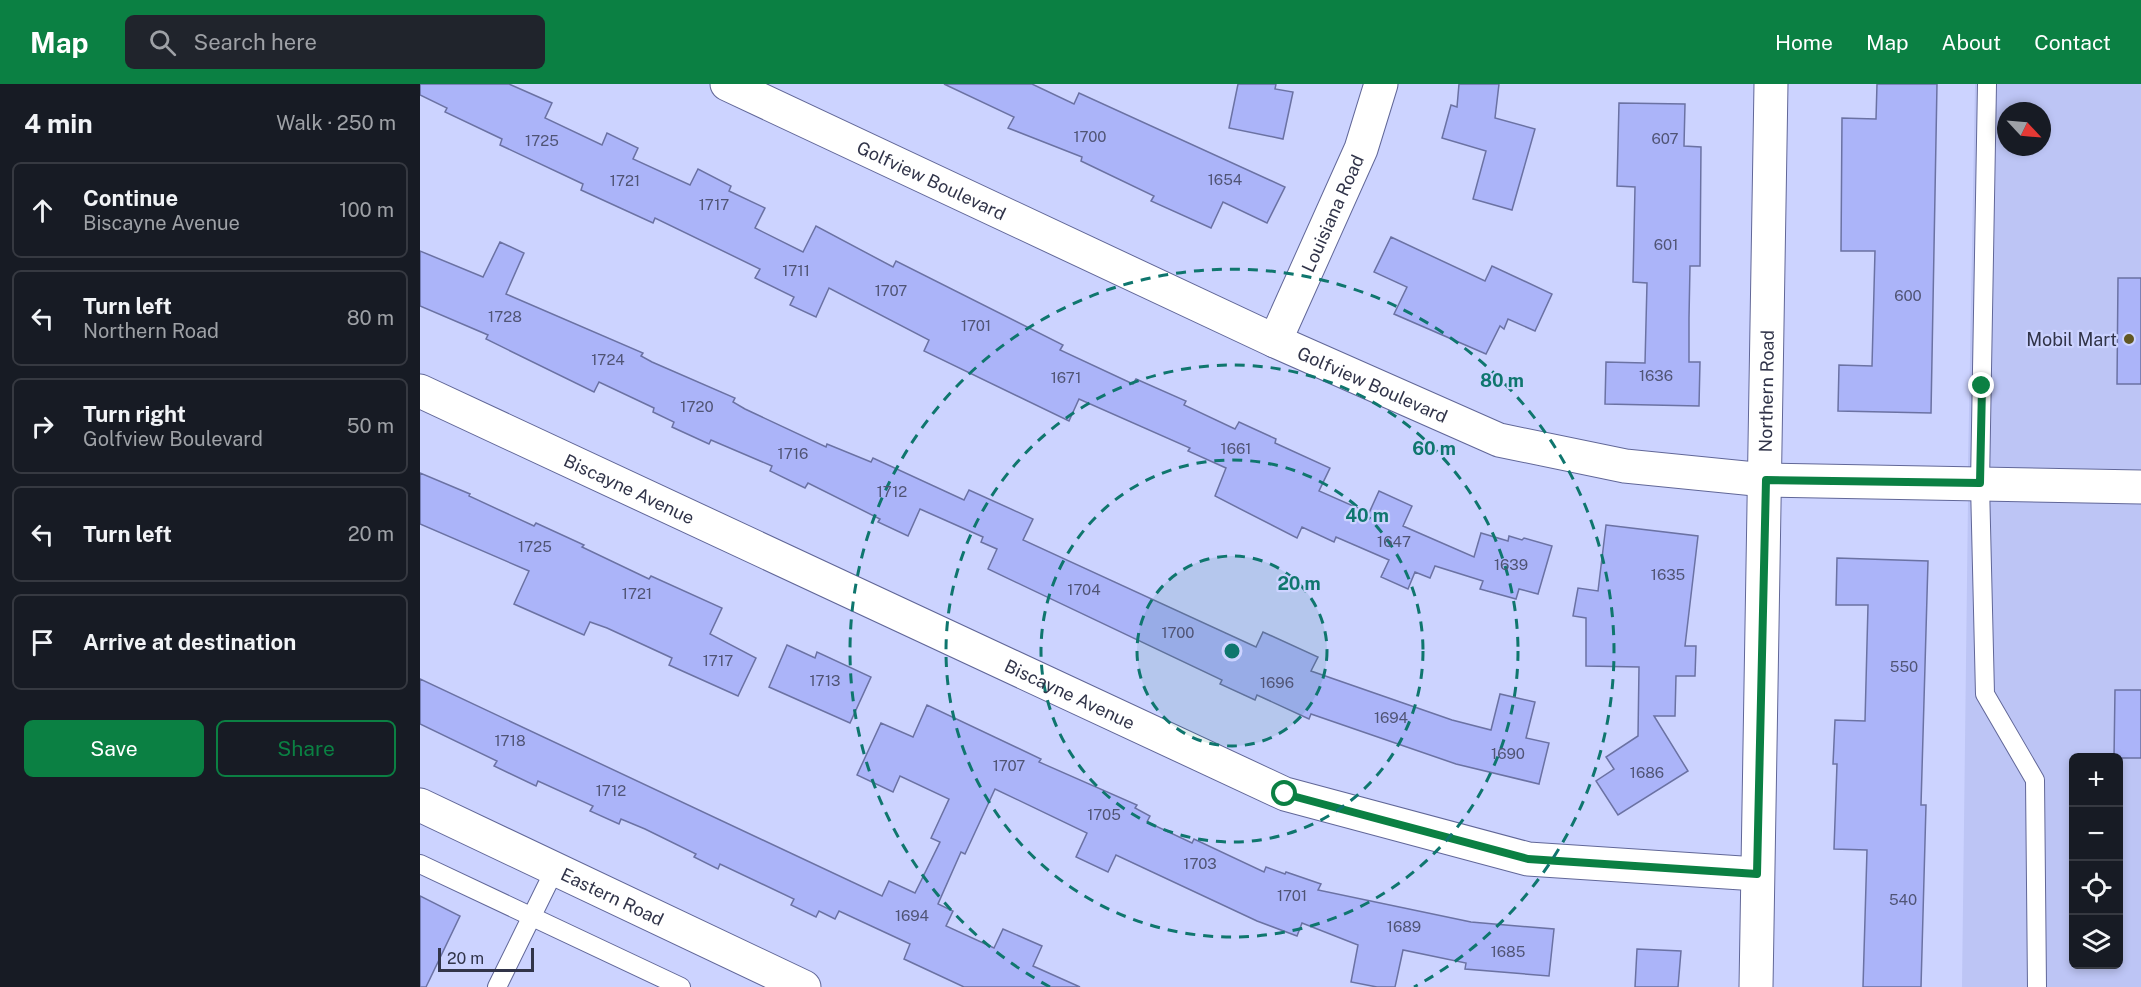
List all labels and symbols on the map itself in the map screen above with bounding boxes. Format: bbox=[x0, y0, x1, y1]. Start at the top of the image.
north arrow bbox=[1997, 102, 2051, 156]
house number: 1700 bbox=[1073, 128, 1107, 145]
house number: 607 bbox=[1651, 130, 1679, 147]
house number: 1725 bbox=[525, 132, 559, 149]
street label: Golfview Boulevard bbox=[854, 136, 1009, 224]
street label: Louisiana Road bbox=[1297, 151, 1368, 275]
house number: 1654 bbox=[1208, 171, 1242, 188]
house number: 1721 bbox=[610, 172, 640, 189]
house number: 1717 bbox=[699, 196, 729, 213]
house number: 601 bbox=[1654, 236, 1678, 253]
house number: 1711 bbox=[782, 262, 810, 279]
house number: 1707 bbox=[875, 282, 907, 299]
house number: 600 bbox=[1894, 287, 1922, 304]
house number: 1728 bbox=[488, 308, 522, 325]
house number: 1701 bbox=[961, 317, 991, 334]
place label: Mobil Mart bbox=[2026, 329, 2117, 350]
street label: Northern Road bbox=[1754, 330, 1777, 453]
marker: Mobil Mart bbox=[2122, 332, 2136, 346]
street label: Golfview Boulevard bbox=[1294, 342, 1451, 427]
house number: 1724 bbox=[591, 351, 625, 368]
house number: 1636 bbox=[1639, 367, 1673, 384]
house number: 1671 bbox=[1051, 369, 1081, 386]
text: 80 m bbox=[1480, 370, 1524, 391]
route end bbox=[1968, 372, 1994, 398]
house number: 1720 bbox=[680, 398, 714, 415]
text: 60 m bbox=[1412, 438, 1456, 459]
house number: 1661 bbox=[1221, 440, 1251, 457]
house number: 1716 bbox=[778, 445, 808, 462]
street label: Biscayne Avenue bbox=[561, 449, 698, 528]
house number: 1712 bbox=[877, 483, 907, 500]
text: 40 m bbox=[1345, 505, 1389, 526]
house number: 1647 bbox=[1377, 533, 1411, 550]
house number: 1725 bbox=[518, 538, 552, 555]
house number: 1639 bbox=[1494, 556, 1528, 573]
house number: 1635 bbox=[1651, 566, 1685, 583]
text: 20 m bbox=[1277, 573, 1321, 594]
house number: 1704 bbox=[1067, 581, 1101, 598]
house number: 1721 bbox=[622, 585, 652, 602]
house number: 1700 bbox=[1161, 624, 1195, 641]
centre of rings bbox=[1222, 641, 1242, 661]
house number: 1717 bbox=[703, 652, 733, 669]
street label: Biscayne Avenue bbox=[1001, 654, 1138, 733]
house number: 550 bbox=[1890, 658, 1918, 675]
house number: 1713 bbox=[810, 672, 840, 689]
house number: 1696 bbox=[1260, 674, 1294, 691]
house number: 1694 bbox=[1374, 709, 1408, 726]
house number: 1718 bbox=[494, 732, 526, 749]
house number: 1690 bbox=[1491, 745, 1525, 762]
house number: 1707 bbox=[993, 757, 1025, 774]
house number: 1686 bbox=[1630, 764, 1664, 781]
route start bbox=[1271, 780, 1297, 806]
house number: 1712 bbox=[596, 782, 626, 799]
house number: 1705 bbox=[1087, 806, 1121, 823]
house number: 1703 bbox=[1183, 855, 1217, 872]
street label: Eastern Road bbox=[558, 863, 667, 930]
house number: 1701 bbox=[1277, 887, 1307, 904]
house number: 540 bbox=[1889, 891, 1917, 908]
house number: 1694 bbox=[895, 907, 929, 924]
house number: 1689 bbox=[1387, 918, 1421, 935]
house number: 1685 bbox=[1491, 943, 1525, 960]
scale bar bbox=[438, 945, 534, 972]

